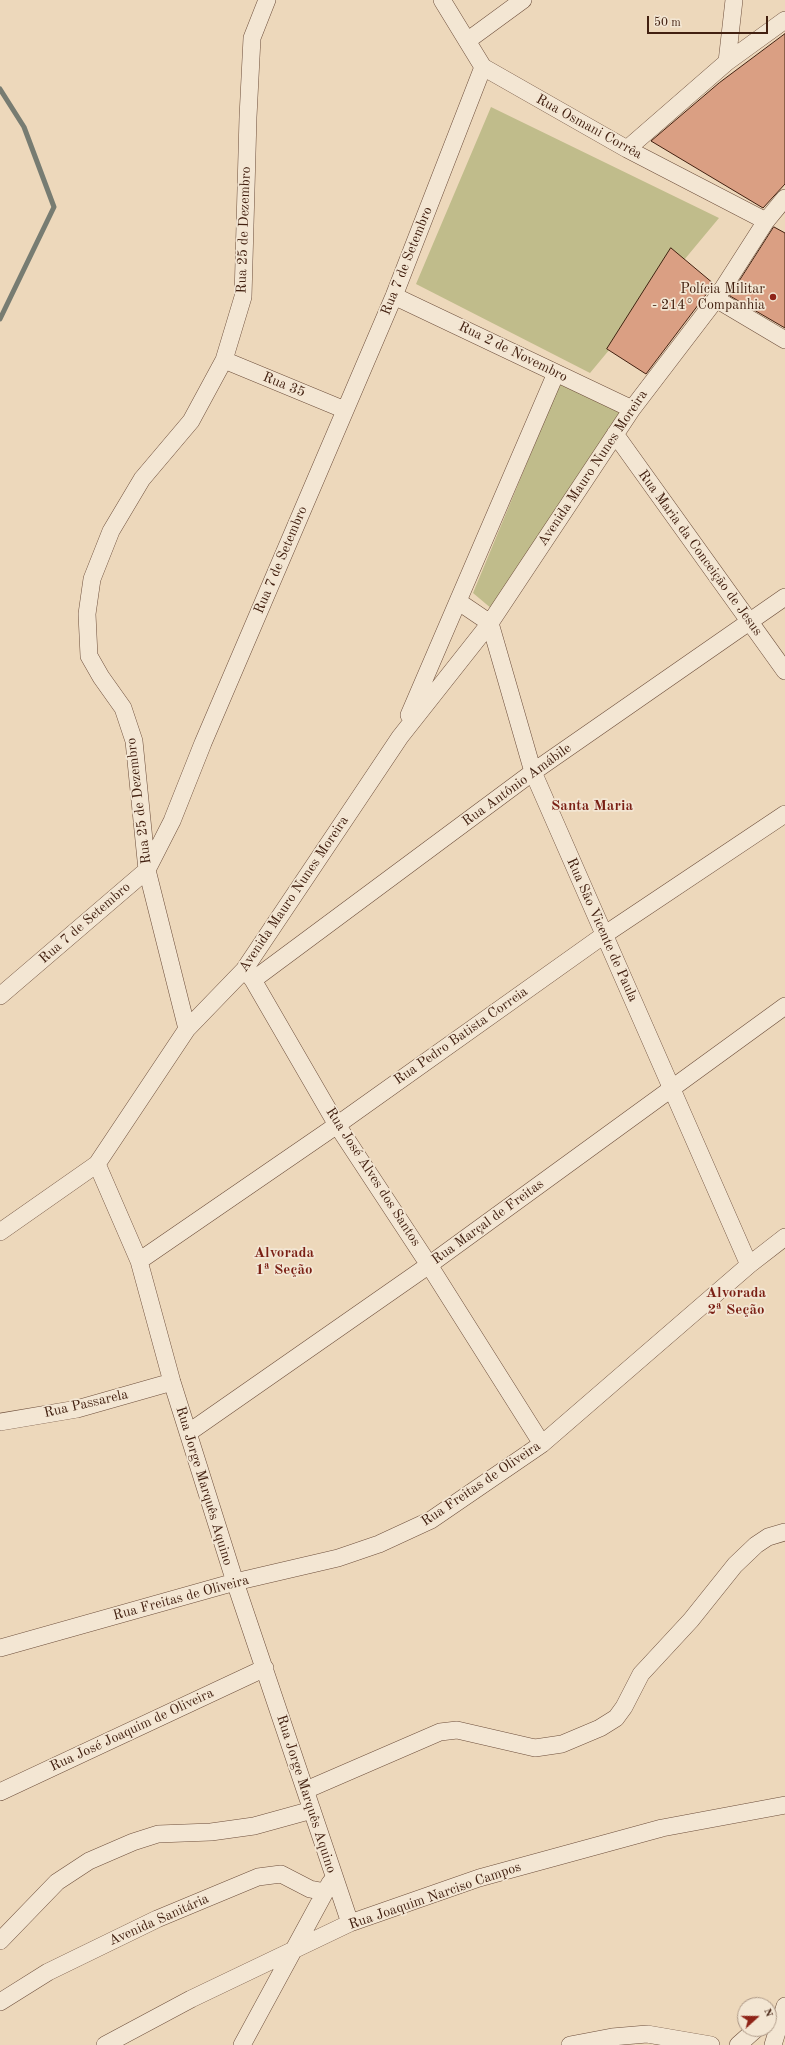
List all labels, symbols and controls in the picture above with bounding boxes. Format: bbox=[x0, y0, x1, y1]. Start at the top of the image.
scale bar bbox=[649, 8, 770, 34]
text: 50 m bbox=[654, 17, 681, 29]
street label: Rua Osmani Corrêa bbox=[533, 91, 645, 163]
street label: Rua 25 de Dezembro bbox=[233, 166, 255, 294]
street label: Rua 7 de Setembro bbox=[378, 204, 436, 318]
place label: Polícia Militar - 214° Companhia bbox=[652, 281, 765, 314]
marker: Polícia Militar - 214° Companhia bbox=[768, 292, 778, 302]
street label: Rua 2 de Novembro bbox=[456, 318, 570, 386]
street label: Rua 35 bbox=[260, 369, 308, 401]
street label: Avenida Mauro Nunes Moreira bbox=[534, 387, 652, 549]
street label: Rua Maria da Conceição de Jesus bbox=[634, 467, 766, 639]
street label: Rua 7 de Setembro bbox=[251, 504, 311, 616]
street label: Rua 25 de Dezembro bbox=[123, 737, 155, 865]
street label: Rua Antônio Amábile bbox=[459, 740, 575, 830]
district label: Santa Maria bbox=[551, 797, 633, 815]
street label: Avenida Mauro Nunes Moreira bbox=[235, 813, 353, 975]
street label: Rua São Vicente de Paula bbox=[563, 855, 641, 1005]
street label: Rua 7 de Setembro bbox=[36, 879, 134, 967]
street label: Rua Pedro Batista Correia bbox=[391, 983, 531, 1089]
street label: Rua José Alves dos Santos bbox=[322, 1104, 424, 1250]
street label: Rua Marçal de Freitas bbox=[429, 1176, 547, 1268]
district label: Alvorada 1ª Seção bbox=[254, 1244, 314, 1279]
district label: Alvorada 2ª Seção bbox=[706, 1284, 766, 1319]
street label: Rua Passarela bbox=[42, 1386, 130, 1422]
street label: Rua Jorge Marquês Aquino bbox=[172, 1404, 236, 1568]
street label: Rua Freitas de Oliveira bbox=[418, 1438, 544, 1530]
street label: Rua Freitas de Oliveira bbox=[111, 1572, 251, 1624]
street label: Rua José Joaquim de Oliveira bbox=[47, 1685, 217, 1775]
street label: Rua Jorge Marquês Aquino bbox=[272, 1713, 340, 1875]
street label: Rua Joaquim Narciso Campos bbox=[347, 1859, 523, 1933]
street label: Avenida Sanitária bbox=[106, 1890, 212, 1950]
north arrow bbox=[737, 1997, 777, 2037]
text: N bbox=[761, 2007, 774, 2019]

